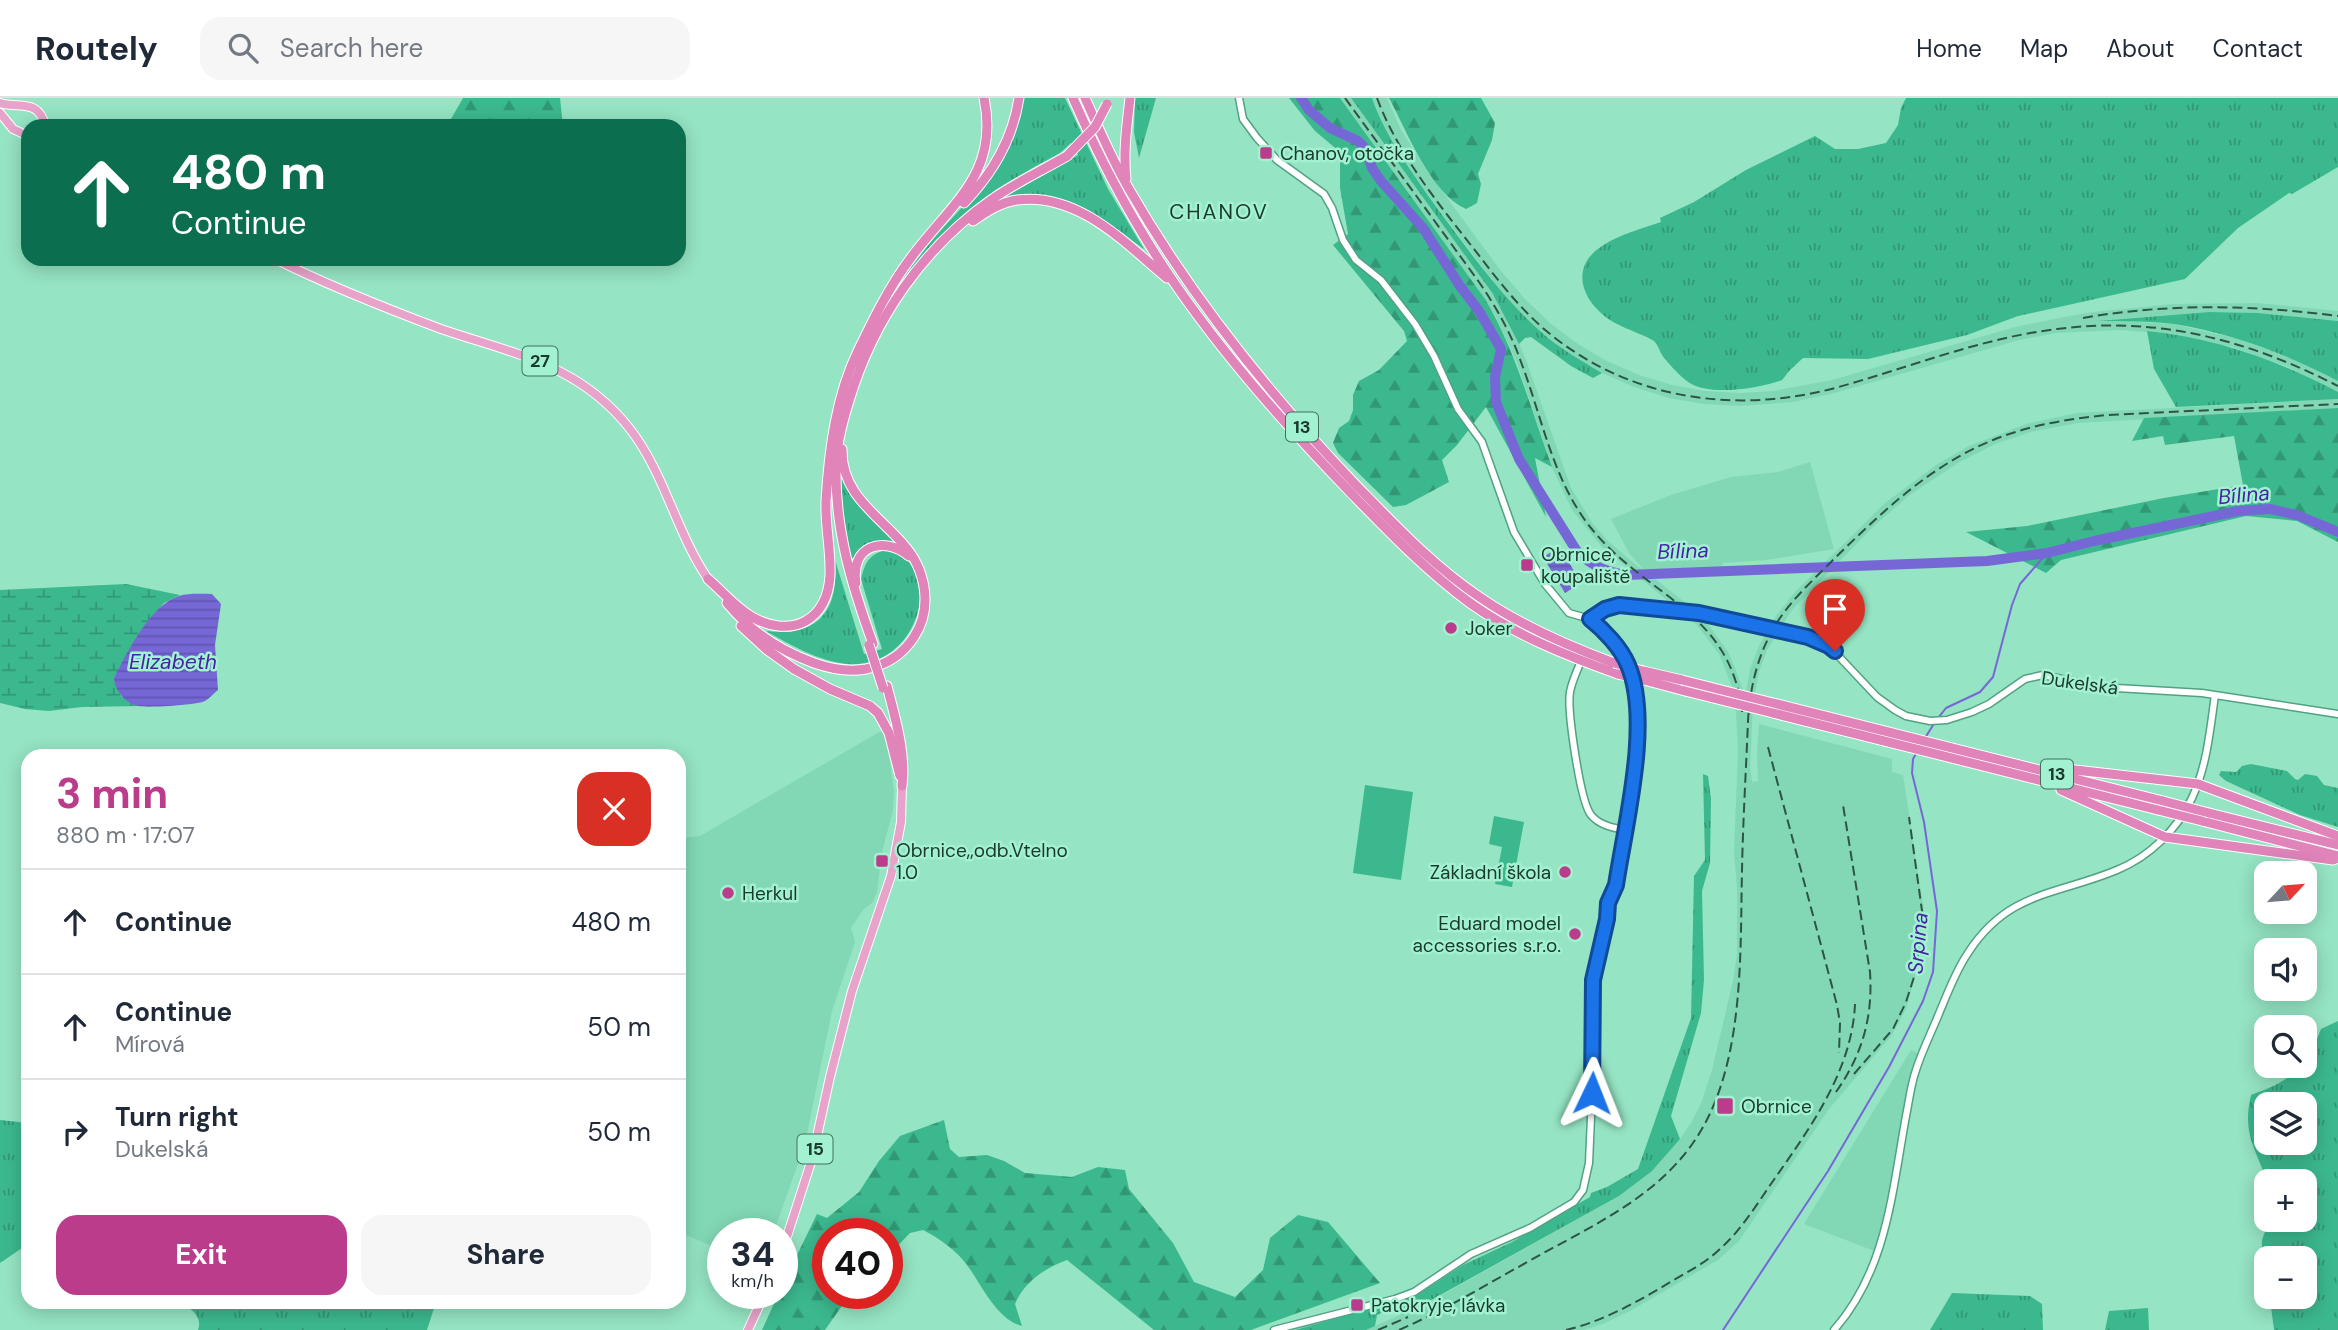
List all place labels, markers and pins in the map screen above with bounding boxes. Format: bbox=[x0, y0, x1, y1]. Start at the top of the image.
place label: Chanov, otočka bbox=[1280, 141, 1414, 166]
marker: Chanov, otočka bbox=[1258, 145, 1274, 161]
place label: Obrnice, koupaliště bbox=[1541, 542, 1630, 589]
marker: Obrnice, koupaliště bbox=[1519, 557, 1535, 573]
pin bbox=[1805, 579, 1865, 651]
place label: Joker bbox=[1465, 616, 1513, 641]
marker: Joker bbox=[1443, 620, 1459, 636]
place label: Obrnice,,odb.Vtelno 1.0 bbox=[896, 838, 1068, 885]
marker: Obrnice,,odb.Vtelno 1.0 bbox=[874, 853, 890, 869]
place label: Základní škola bbox=[1430, 860, 1551, 885]
marker: Základní škola bbox=[1557, 864, 1573, 880]
place label: Herkul bbox=[742, 881, 797, 906]
marker: Herkul bbox=[720, 885, 736, 901]
place label: Eduard model accessories s.r.o. bbox=[1412, 911, 1561, 958]
marker: Eduard model accessories s.r.o. bbox=[1567, 926, 1583, 942]
place label: Obrnice bbox=[1741, 1094, 1812, 1119]
marker: Obrnice bbox=[1715, 1096, 1735, 1116]
place label: Patokryje, lávka bbox=[1371, 1293, 1505, 1318]
marker: Patokryje, lávka bbox=[1349, 1297, 1365, 1313]

